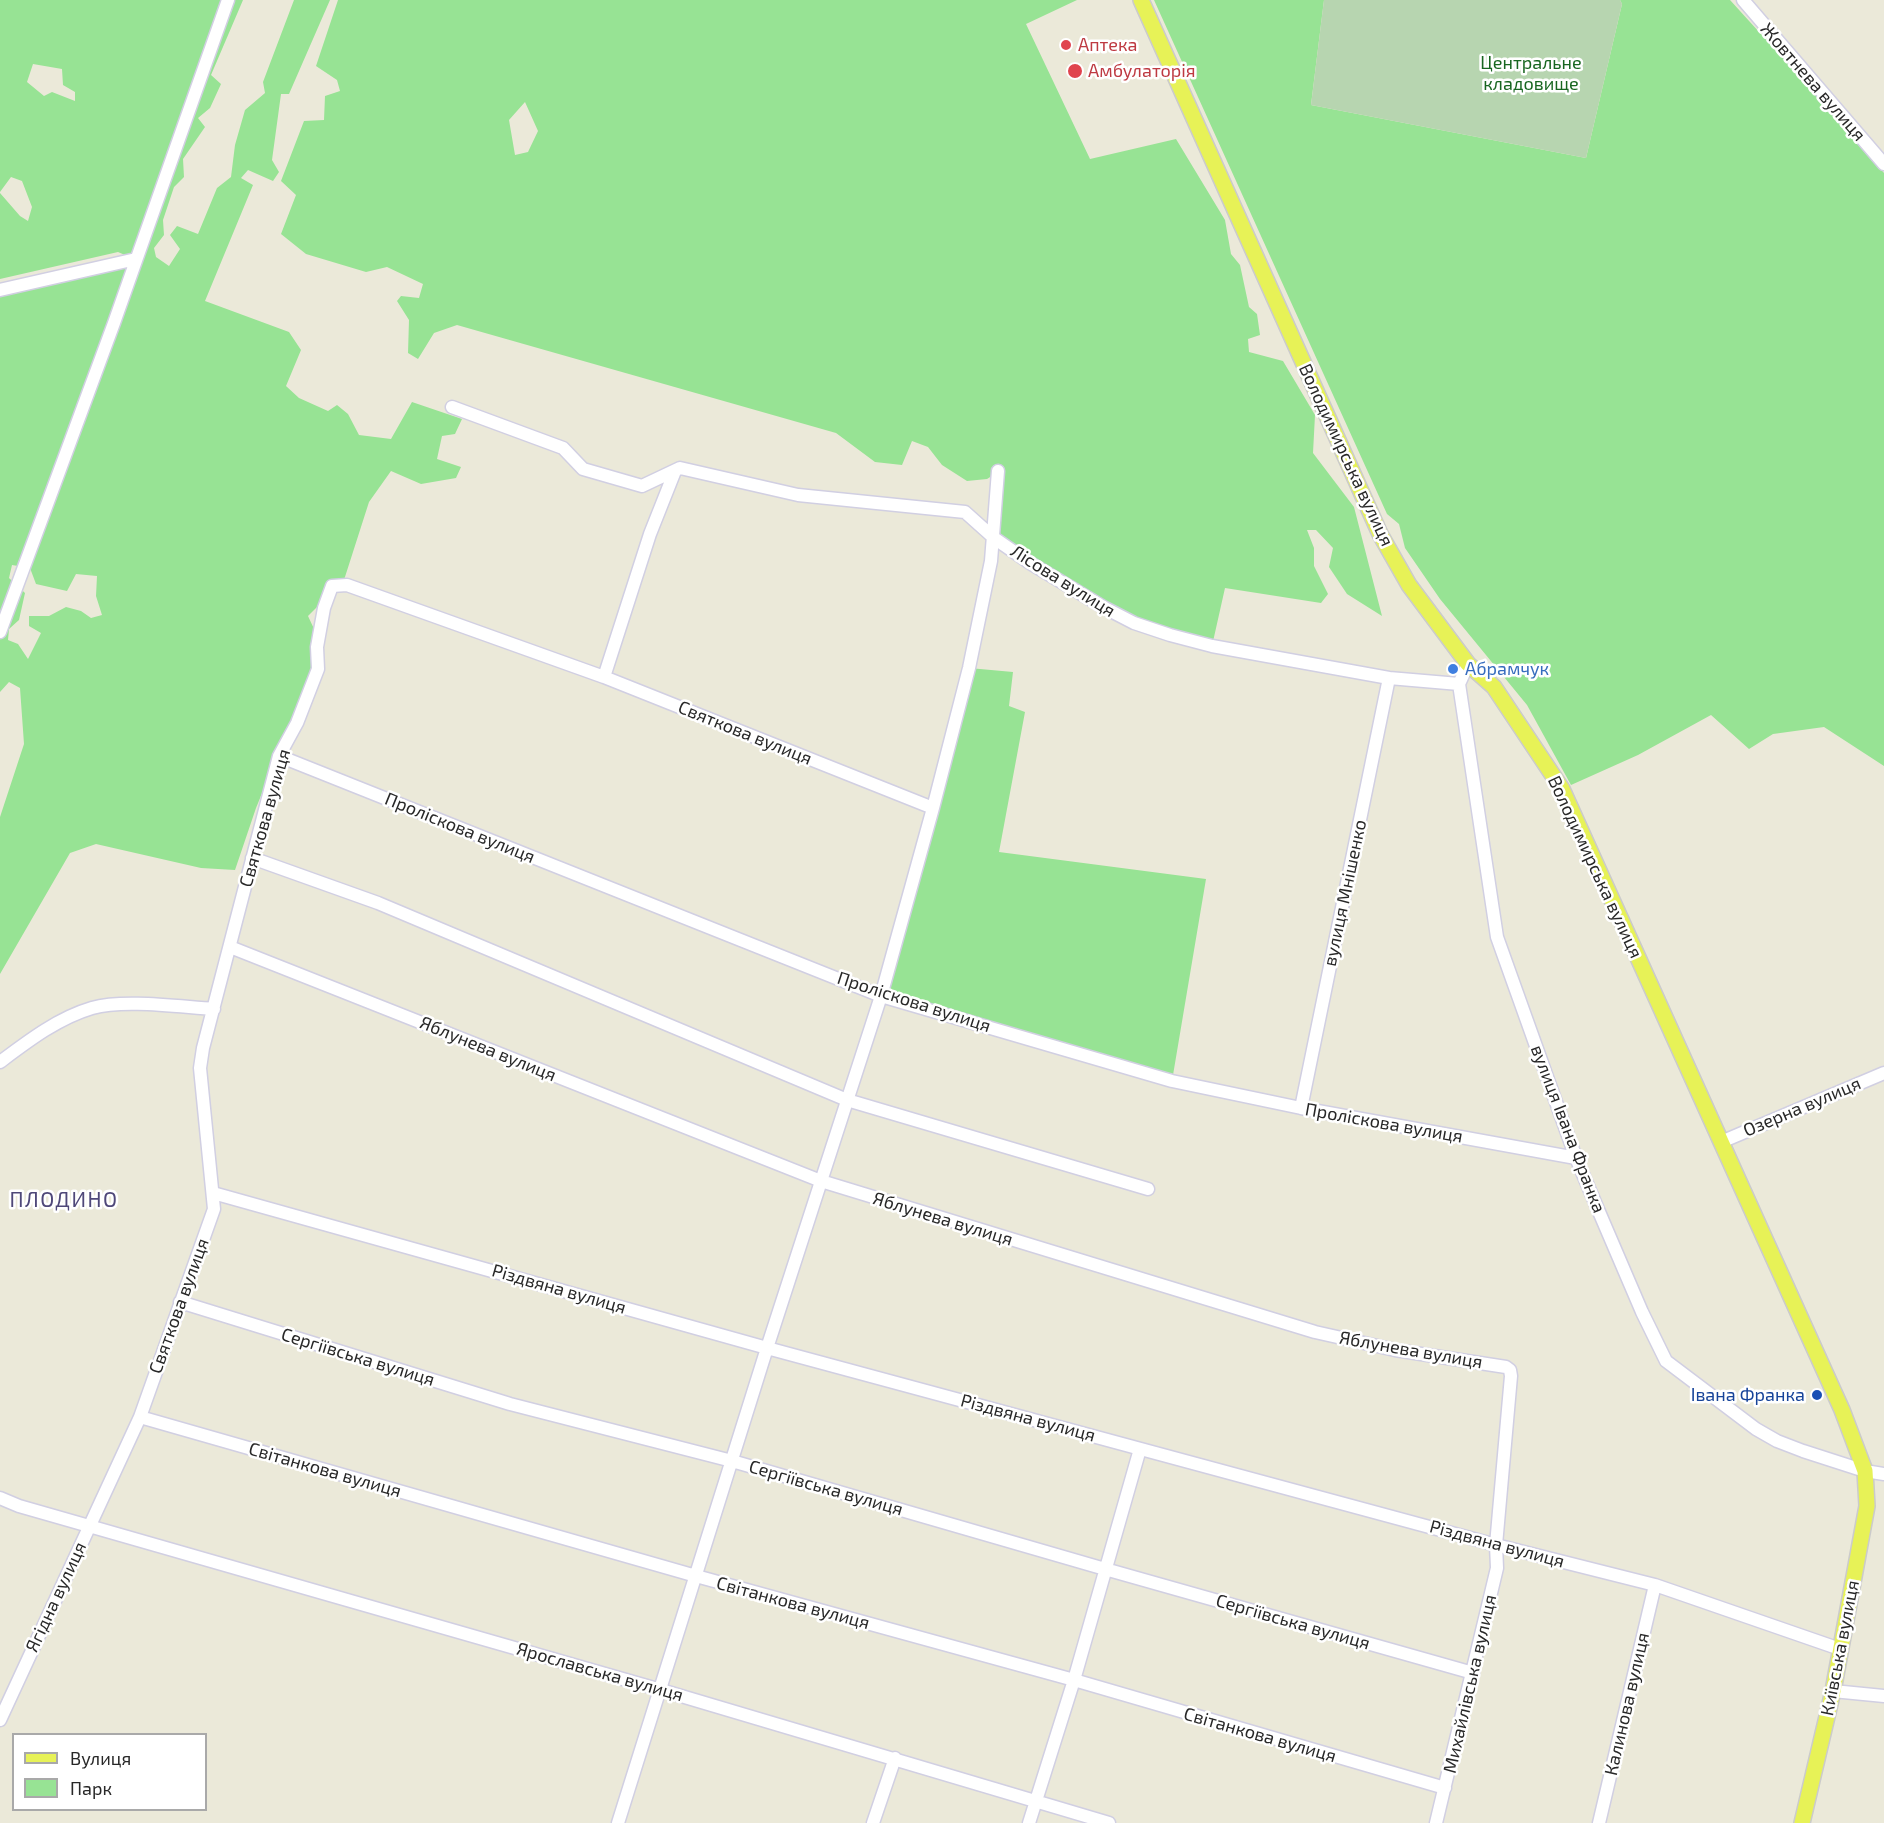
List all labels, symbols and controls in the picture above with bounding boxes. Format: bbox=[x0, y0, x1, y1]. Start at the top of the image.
street label: Жовтнева вулиця bbox=[1756, 19, 1870, 145]
place label: Аптека bbox=[1078, 34, 1138, 56]
marker: Аптека bbox=[1059, 38, 1073, 52]
park label: Центральне кладовище bbox=[1480, 52, 1582, 94]
place label: Амбулаторія bbox=[1088, 60, 1196, 82]
marker: Амбулаторія bbox=[1066, 62, 1084, 80]
street label: Володимирська вулиця bbox=[1294, 360, 1398, 550]
street label: Лісова вулиця bbox=[1007, 540, 1119, 622]
place label: Абрамчук bbox=[1465, 658, 1549, 680]
marker: Абрамчук bbox=[1446, 662, 1460, 676]
street label: Святкова вулиця bbox=[675, 696, 815, 770]
street label: Святкова вулиця bbox=[235, 746, 295, 890]
street label: Володимирська вулиця bbox=[1543, 772, 1647, 962]
street label: Проліскова вулиця bbox=[382, 788, 538, 868]
street label: вулиця Мнішенко bbox=[1319, 818, 1371, 968]
street label: Проліскова вулиця bbox=[835, 967, 993, 1037]
street label: Яблунева вулиця bbox=[417, 1012, 559, 1086]
street label: вулиця Івана Франка bbox=[1526, 1042, 1610, 1216]
street label: Озерна вулиця bbox=[1740, 1073, 1864, 1141]
street label: Проліскова вулиця bbox=[1303, 1098, 1465, 1148]
district label: ПЛОДИНО bbox=[10, 1187, 118, 1213]
street label: Яблунева вулиця bbox=[870, 1187, 1016, 1251]
street label: Святкова вулиця bbox=[144, 1235, 214, 1377]
street label: Різдвяна вулиця bbox=[489, 1260, 629, 1318]
street label: Сергіївська вулиця bbox=[279, 1323, 437, 1391]
street label: Яблунева вулиця bbox=[1338, 1327, 1484, 1373]
place label: Івана Франка bbox=[1691, 1384, 1805, 1406]
marker: Івана Франка bbox=[1810, 1388, 1824, 1402]
street label: Різдвяна вулиця bbox=[958, 1390, 1098, 1446]
street label: Світанкова вулиця bbox=[246, 1438, 404, 1502]
street label: Сергіївська вулиця bbox=[746, 1456, 906, 1520]
street label: Різдвяна вулиця bbox=[1427, 1516, 1567, 1572]
street label: Ягідна вулиця bbox=[21, 1539, 91, 1655]
street label: Світанкова вулиця bbox=[714, 1572, 872, 1634]
street label: Київська вулиця bbox=[1816, 1578, 1864, 1718]
street label: Сергіївська вулиця bbox=[1213, 1590, 1373, 1654]
street label: Михайлівська вулиця bbox=[1439, 1593, 1501, 1775]
street label: Калинова вулиця bbox=[1600, 1630, 1654, 1778]
street label: Ярославська вулиця bbox=[514, 1638, 686, 1706]
street label: Світанкова вулиця bbox=[1181, 1703, 1339, 1767]
legend bbox=[12, 1733, 207, 1811]
text: Вулиця bbox=[70, 1747, 131, 1769]
text: Парк bbox=[70, 1777, 112, 1799]

